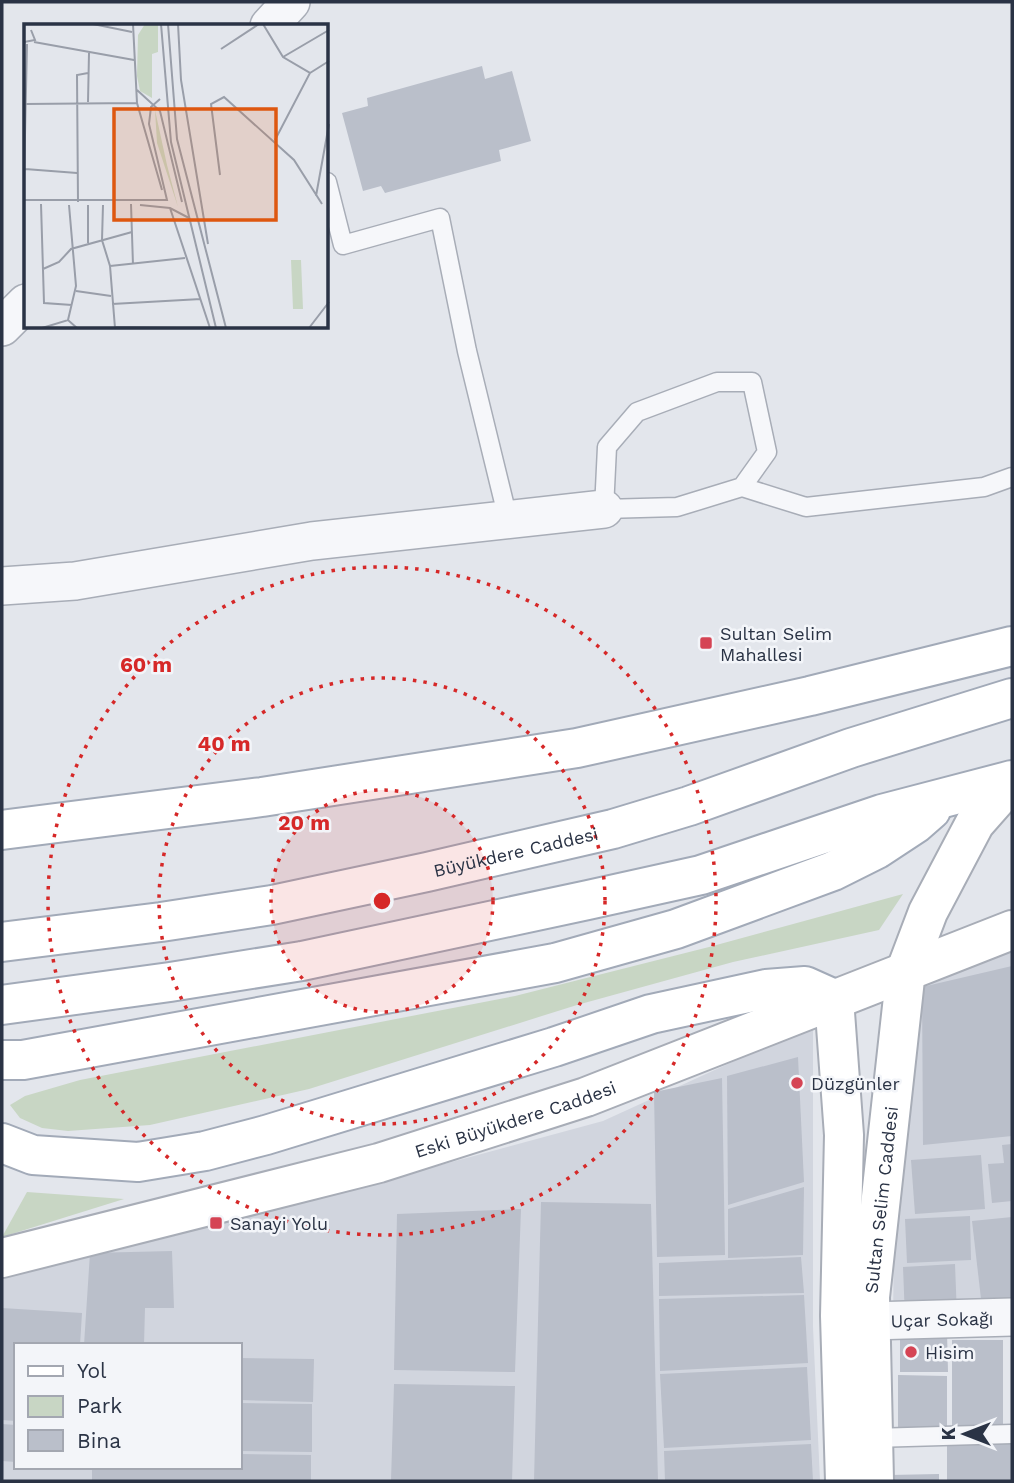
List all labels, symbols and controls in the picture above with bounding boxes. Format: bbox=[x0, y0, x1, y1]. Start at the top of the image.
inset map bbox=[24, 24, 329, 329]
place label: Sultan Selim Mahallesi bbox=[720, 623, 832, 665]
marker: Sultan Selim Mahallesi bbox=[698, 635, 714, 651]
text: 60 m bbox=[120, 652, 172, 677]
text: 40 m bbox=[198, 731, 250, 756]
text: 20 m bbox=[278, 810, 330, 835]
street label: Büyükdere Caddesi bbox=[431, 822, 600, 881]
centre of rings bbox=[370, 889, 394, 913]
place label: Düzgünler bbox=[811, 1073, 900, 1094]
marker: Düzgünler bbox=[789, 1075, 805, 1091]
street label: Eski Büyükdere Caddesi bbox=[412, 1076, 619, 1161]
street label: Sultan Selim Caddesi bbox=[860, 1105, 901, 1294]
place label: Sanayi Yolu bbox=[230, 1213, 328, 1234]
marker: Sanayi Yolu bbox=[208, 1215, 224, 1231]
street label: Uçar Sokağı bbox=[890, 1307, 994, 1331]
place label: Hisim bbox=[925, 1342, 974, 1363]
legend bbox=[14, 1343, 242, 1469]
marker: Hisim bbox=[903, 1344, 919, 1360]
text: Yol bbox=[77, 1358, 107, 1383]
text: Park bbox=[77, 1393, 122, 1418]
north arrow bbox=[930, 1399, 1000, 1469]
text: K bbox=[937, 1427, 960, 1441]
text: Bina bbox=[77, 1428, 121, 1453]

